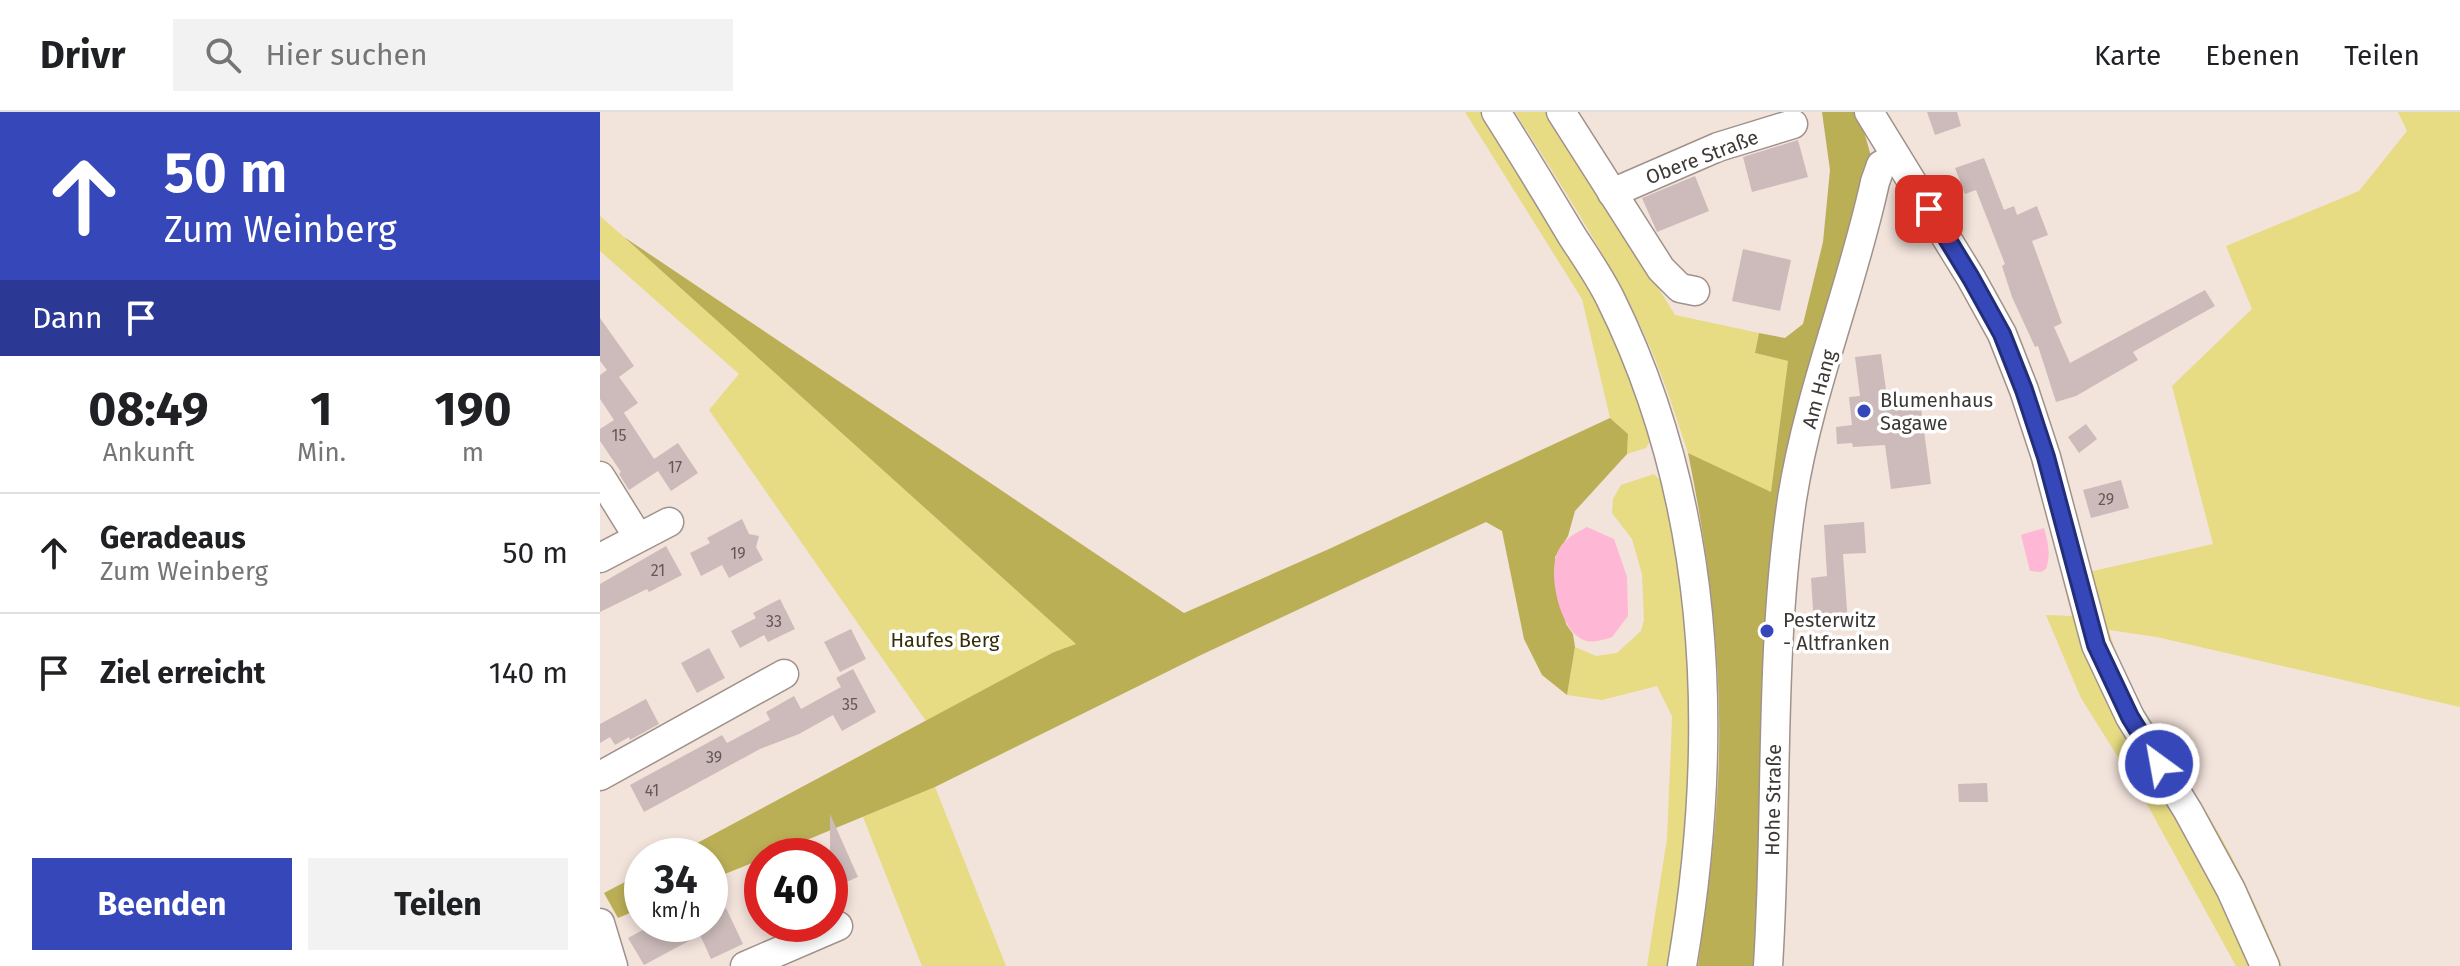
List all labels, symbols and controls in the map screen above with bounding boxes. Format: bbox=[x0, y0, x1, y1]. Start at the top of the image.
search box bbox=[173, 19, 733, 91]
text: Drivr bbox=[40, 32, 125, 78]
icon: search bbox=[201, 33, 245, 77]
text: Hier suchen bbox=[265, 37, 428, 73]
text: Karte bbox=[2094, 39, 2161, 72]
text: Ebenen bbox=[2205, 39, 2300, 72]
text: Teilen bbox=[2344, 39, 2420, 72]
street label: Obere Straße bbox=[1642, 125, 1762, 189]
text: 50 m bbox=[164, 140, 287, 207]
icon: ahead bbox=[32, 144, 136, 248]
pin bbox=[1895, 175, 1963, 243]
icon: arrive bbox=[1907, 187, 1951, 231]
text: Zum Weinberg bbox=[164, 208, 397, 252]
icon: arrive bbox=[119, 296, 163, 340]
text: Dann bbox=[32, 300, 103, 336]
street label: Am Hang bbox=[1797, 346, 1841, 431]
text: 08:49 bbox=[88, 380, 209, 438]
text: 1 bbox=[310, 380, 333, 438]
text: 190 bbox=[434, 380, 512, 438]
place label: Blumenhaus Sagawe bbox=[1880, 388, 1993, 435]
marker: Blumenhaus Sagawe bbox=[1855, 402, 1873, 420]
house number: 15 bbox=[612, 426, 626, 445]
text: Ankunft bbox=[103, 437, 194, 468]
text: Min. bbox=[297, 437, 346, 468]
text: m bbox=[462, 437, 484, 468]
house number: 17 bbox=[668, 458, 682, 477]
house number: 29 bbox=[2098, 490, 2114, 509]
text: Geradeaus bbox=[100, 520, 246, 556]
icon: ahead bbox=[32, 531, 76, 575]
text: 50 m bbox=[503, 535, 568, 571]
house number: 19 bbox=[730, 544, 746, 563]
text: Zum Weinberg bbox=[100, 556, 268, 587]
house number: 21 bbox=[651, 561, 665, 580]
place label: Pesterwitz - Altfranken bbox=[1783, 608, 1890, 655]
house number: 33 bbox=[766, 612, 782, 631]
marker: Pesterwitz - Altfranken bbox=[1758, 622, 1776, 640]
park label: Haufes Berg bbox=[890, 628, 1000, 652]
icon: arrive bbox=[32, 651, 76, 695]
text: Ziel erreicht bbox=[100, 655, 265, 691]
text: 140 m bbox=[489, 655, 568, 691]
house number: 35 bbox=[842, 695, 858, 714]
position arrow bbox=[2117, 722, 2201, 806]
street label: Hohe Straße bbox=[1760, 744, 1786, 856]
house number: 39 bbox=[706, 748, 722, 767]
house number: 41 bbox=[645, 781, 659, 800]
speed limit sign: 40 bbox=[744, 838, 848, 942]
text: 34 bbox=[654, 856, 698, 904]
button: Beenden bbox=[32, 858, 292, 950]
button: Teilen bbox=[308, 858, 568, 950]
text: km/h bbox=[651, 898, 701, 922]

